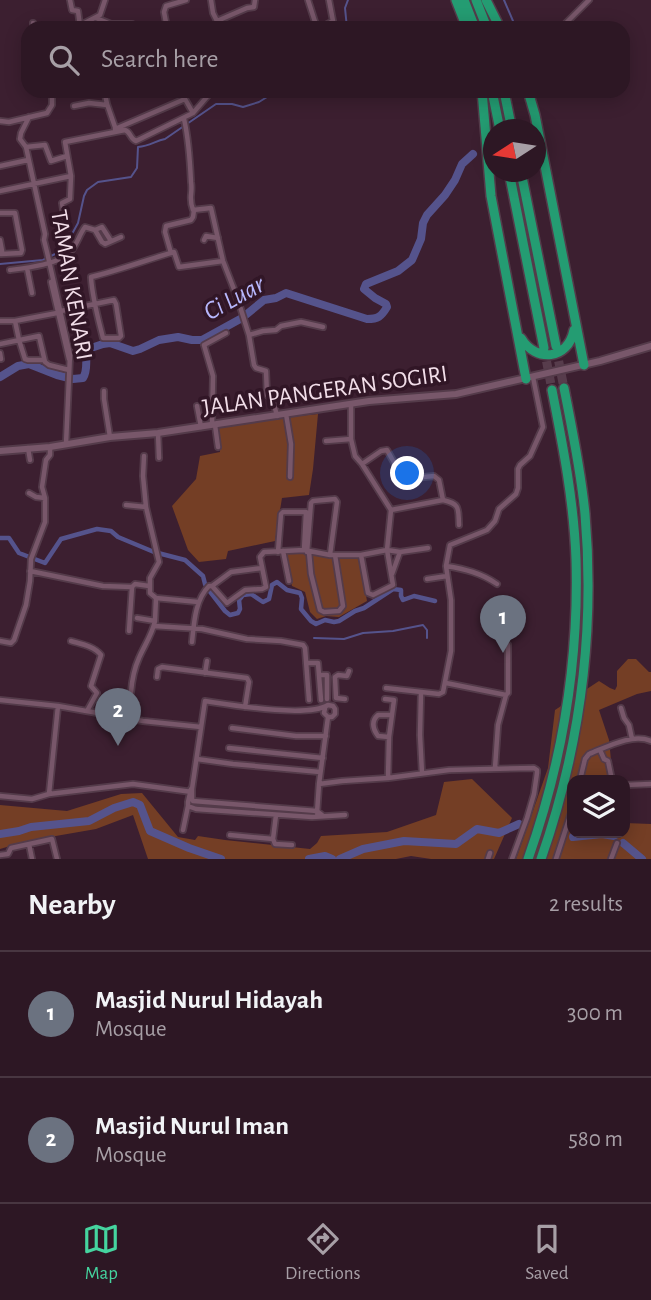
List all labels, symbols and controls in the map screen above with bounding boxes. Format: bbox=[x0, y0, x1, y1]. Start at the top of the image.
search box bbox=[21, 21, 630, 98]
icon: search bbox=[45, 41, 83, 79]
text: Search here bbox=[101, 46, 219, 72]
north arrow bbox=[483, 119, 546, 182]
street label: TAMAN KENARI bbox=[46, 208, 96, 362]
water label: Ci Luar bbox=[199, 270, 270, 325]
street label: JALAN PANGERAN SOGIRI bbox=[201, 362, 449, 420]
your location bbox=[390, 456, 424, 490]
pin: 1 bbox=[480, 595, 526, 653]
pin: 2 bbox=[95, 688, 141, 746]
map controls bbox=[567, 775, 630, 838]
button: layers bbox=[567, 775, 630, 838]
text: Nearby bbox=[28, 890, 116, 920]
text: 2 results bbox=[549, 893, 623, 916]
text: Masjid Nurul Hidayah bbox=[95, 987, 323, 1013]
text: 1 bbox=[47, 1002, 55, 1025]
text: 300 m bbox=[567, 1002, 623, 1025]
text: Mosque bbox=[95, 1018, 167, 1041]
text: Masjid Nurul Iman bbox=[95, 1113, 289, 1139]
text: 2 bbox=[46, 1128, 56, 1151]
text: 580 m bbox=[568, 1128, 623, 1151]
text: Mosque bbox=[95, 1144, 167, 1167]
tab: Map bbox=[82, 1220, 120, 1285]
tab: Directions bbox=[285, 1220, 361, 1285]
tab: Saved bbox=[525, 1220, 569, 1285]

